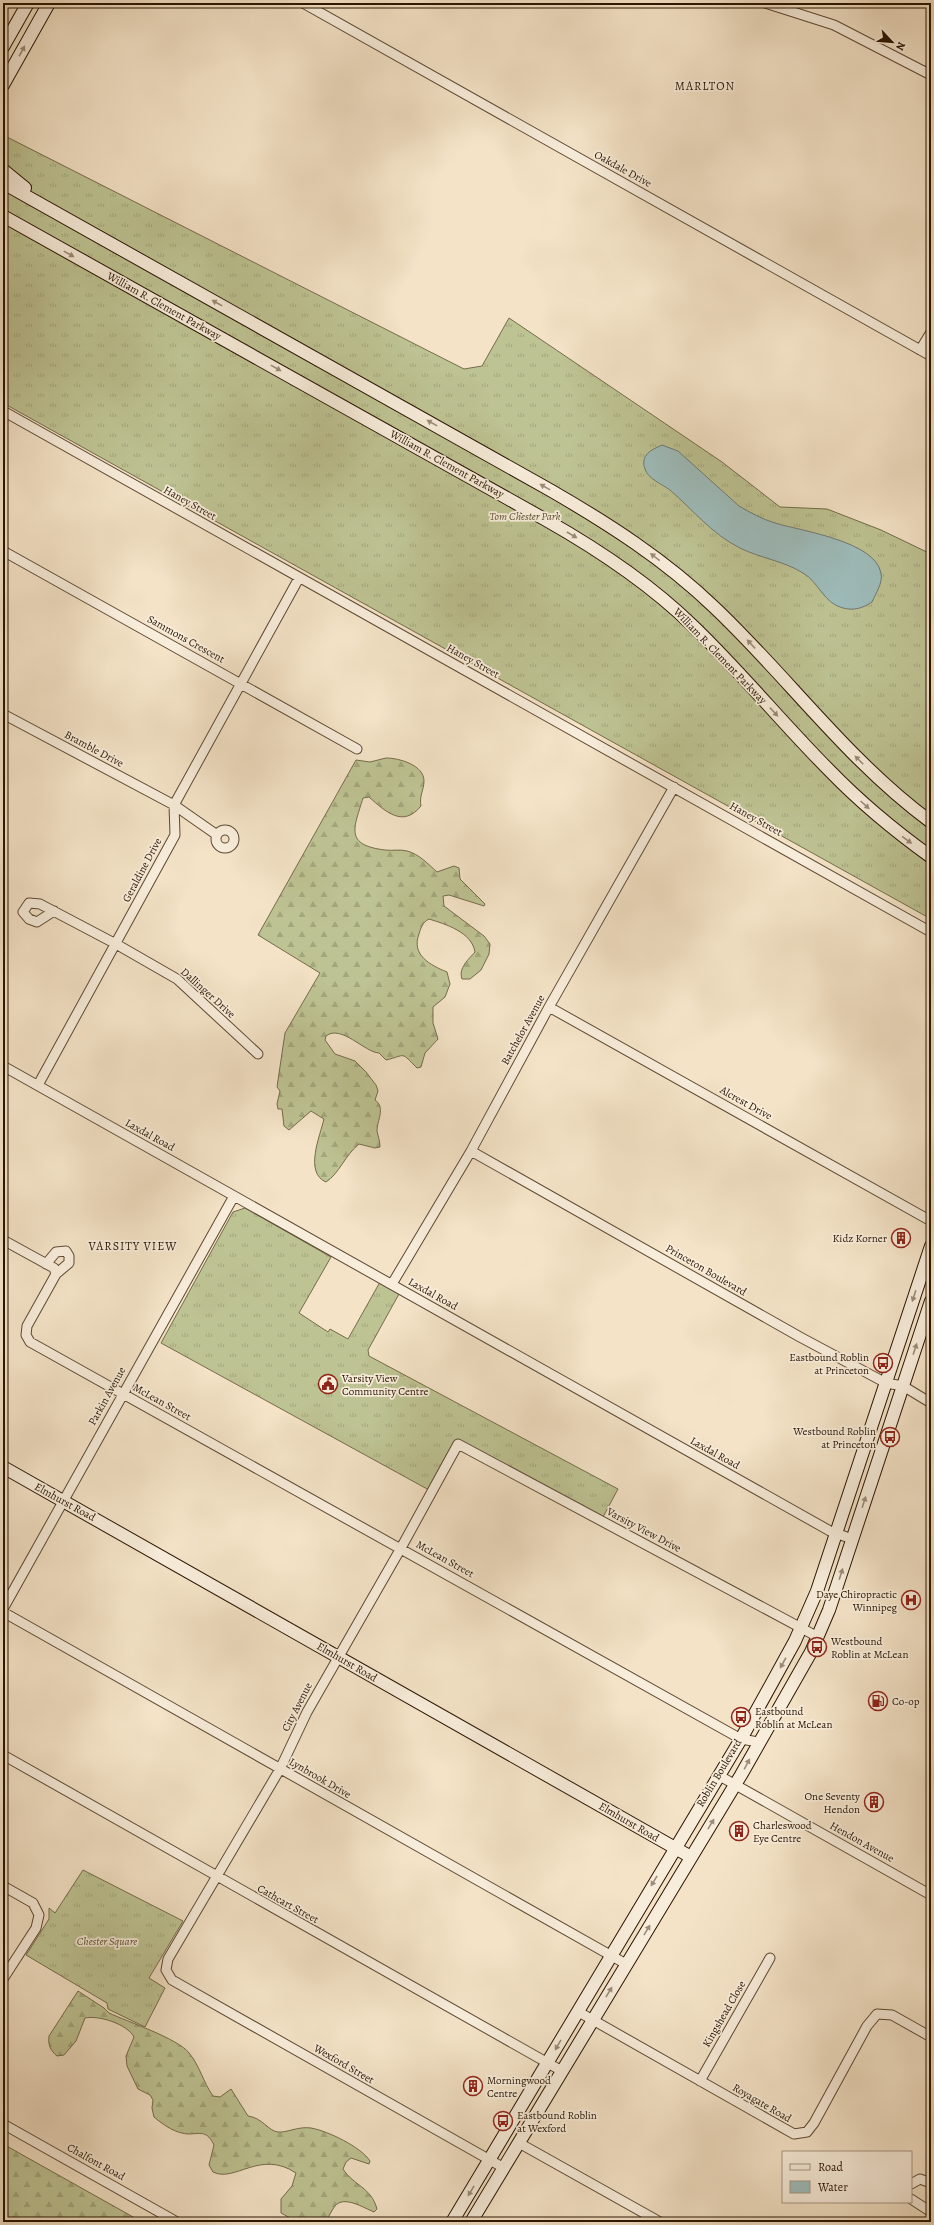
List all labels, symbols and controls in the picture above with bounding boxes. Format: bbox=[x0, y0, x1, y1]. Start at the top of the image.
north arrow bbox=[872, 22, 912, 62]
text: N bbox=[892, 39, 909, 53]
one-way arrow bbox=[19, 45, 25, 57]
district label: MARLTON bbox=[675, 78, 735, 94]
street label: Oakdale Drive bbox=[592, 147, 654, 191]
one-way arrow bbox=[63, 250, 75, 257]
street label: William R. Clement Parkway bbox=[103, 268, 224, 344]
one-way arrow bbox=[212, 299, 223, 306]
one-way arrow bbox=[270, 364, 281, 371]
one-way arrow bbox=[426, 420, 437, 427]
street label: William R. Clement Parkway bbox=[386, 426, 507, 502]
street label: Haney Street bbox=[161, 482, 219, 524]
one-way arrow bbox=[539, 484, 551, 491]
park label: Tom Chester Park bbox=[490, 509, 561, 524]
one-way arrow bbox=[566, 531, 578, 538]
one-way arrow bbox=[649, 552, 660, 561]
street label: William R. Clement Parkway bbox=[669, 604, 770, 707]
street label: Sammons Crescent bbox=[145, 612, 228, 667]
one-way arrow bbox=[746, 639, 755, 649]
street label: Haney Street bbox=[444, 640, 502, 682]
one-way arrow bbox=[769, 707, 778, 716]
street label: Bramble Drive bbox=[62, 727, 126, 771]
one-way arrow bbox=[854, 755, 864, 765]
street label: Haney Street bbox=[727, 798, 785, 840]
one-way arrow bbox=[860, 800, 870, 809]
street label: Geraldine Drive bbox=[119, 835, 165, 905]
one-way arrow bbox=[902, 836, 913, 844]
street label: Dallinger Drive bbox=[177, 964, 239, 1022]
street label: Batchelor Avenue bbox=[498, 992, 549, 1068]
street label: Alcrest Drive bbox=[716, 1082, 775, 1124]
street label: Laxdal Road bbox=[123, 1115, 178, 1155]
building icon: Kidz Korner bbox=[890, 1227, 912, 1249]
place label: Kidz Korner bbox=[832, 1231, 887, 1246]
district label: VARSITY VIEW bbox=[88, 1238, 177, 1254]
street label: Princeton Boulevard bbox=[663, 1241, 749, 1299]
street label: Laxdal Road bbox=[406, 1274, 461, 1314]
one-way arrow bbox=[911, 1291, 917, 1303]
one-way arrow bbox=[912, 1343, 918, 1355]
place label: Eastbound Roblin at Princeton bbox=[789, 1350, 869, 1378]
bus stop icon: Eastbound Roblin at Princeton bbox=[872, 1352, 894, 1374]
street label: Parkin Avenue bbox=[85, 1364, 129, 1428]
place label: Varsity View Community Centre bbox=[341, 1371, 429, 1399]
public building icon: Varsity View Community Centre bbox=[317, 1373, 339, 1395]
street label: McLean Street bbox=[130, 1380, 194, 1424]
place label: Westbound Roblin at Princeton bbox=[792, 1424, 876, 1452]
bus stop icon: Westbound Roblin at Princeton bbox=[879, 1426, 901, 1448]
street label: Laxdal Road bbox=[688, 1433, 743, 1473]
street label: Elmhurst Road bbox=[32, 1479, 98, 1525]
one-way arrow bbox=[862, 1496, 868, 1508]
street label: Varsity View Drive bbox=[603, 1504, 684, 1556]
street label: McLean Street bbox=[413, 1537, 477, 1581]
one-way arrow bbox=[838, 1568, 844, 1580]
place label: Daye Chiropractic Winnipeg bbox=[816, 1587, 897, 1615]
hospital icon: Daye Chiropractic Winnipeg bbox=[900, 1589, 922, 1611]
place label: Westbound Roblin at McLean bbox=[830, 1634, 908, 1662]
bus stop icon: Westbound Roblin at McLean bbox=[806, 1636, 828, 1658]
street label: Elmhurst Road bbox=[314, 1639, 380, 1685]
one-way arrow bbox=[780, 1657, 787, 1669]
street label: City Avenue bbox=[278, 1680, 316, 1734]
fuel station icon: Co-op bbox=[867, 1690, 889, 1712]
place label: Co-op bbox=[892, 1694, 920, 1709]
place label: Eastbound Roblin at McLean bbox=[755, 1704, 832, 1732]
bus stop icon: Eastbound Roblin at McLean bbox=[730, 1706, 752, 1728]
street label: Roblin Boulevard bbox=[693, 1736, 745, 1810]
street label: Lynbrook Drive bbox=[286, 1754, 354, 1802]
one-way arrow bbox=[744, 1758, 750, 1770]
place label: One Seventy Hendon bbox=[805, 1789, 860, 1817]
building icon: One Seventy Hendon bbox=[863, 1791, 885, 1813]
street label: Elmhurst Road bbox=[596, 1799, 662, 1845]
one-way arrow bbox=[708, 1818, 715, 1830]
place label: Charleswood Eye Centre bbox=[753, 1818, 812, 1846]
street label: Hendon Avenue bbox=[827, 1818, 897, 1866]
building icon: Charleswood Eye Centre bbox=[728, 1820, 750, 1842]
one-way arrow bbox=[651, 1875, 658, 1887]
street label: Cathcart Street bbox=[255, 1881, 322, 1927]
one-way arrow bbox=[643, 1924, 650, 1936]
park label: Chester Square bbox=[77, 1934, 137, 1949]
street label: Kingshead Close bbox=[699, 1978, 749, 2050]
one-way arrow bbox=[606, 1986, 613, 1998]
one-way arrow bbox=[554, 2039, 561, 2051]
street label: Wexford Street bbox=[310, 2040, 377, 2088]
place label: Morningwood Centre bbox=[487, 2073, 551, 2101]
building icon: Morningwood Centre bbox=[462, 2075, 484, 2097]
street label: Royagate Road bbox=[730, 2080, 794, 2126]
place label: Eastbound Roblin at Wexford bbox=[517, 2108, 597, 2136]
bus stop icon: Eastbound Roblin at Wexford bbox=[492, 2110, 514, 2132]
street label: Chalfont Road bbox=[64, 2140, 128, 2184]
legend bbox=[782, 2151, 912, 2203]
text: Road bbox=[818, 2159, 844, 2175]
text: Water bbox=[817, 2179, 848, 2195]
one-way arrow bbox=[467, 2186, 475, 2196]

